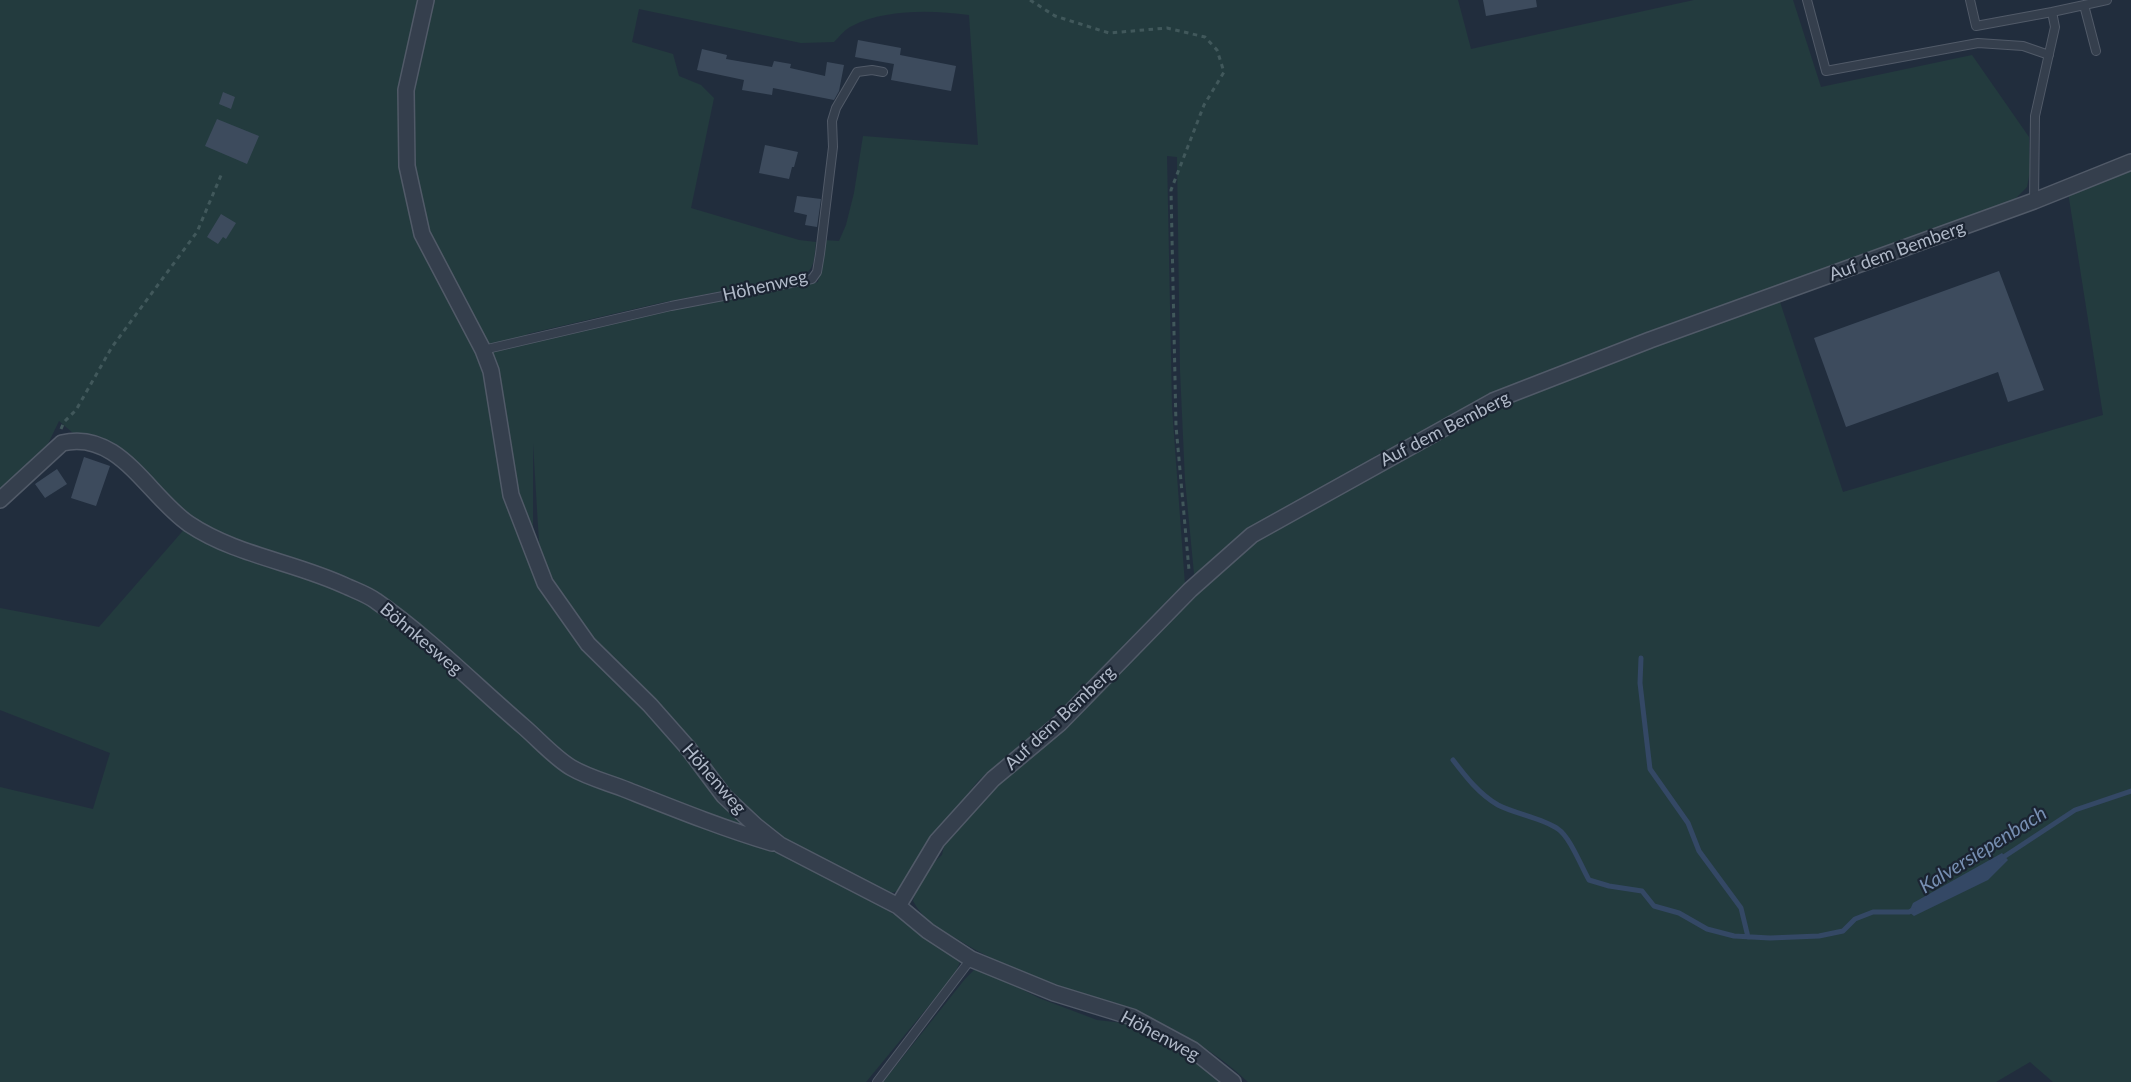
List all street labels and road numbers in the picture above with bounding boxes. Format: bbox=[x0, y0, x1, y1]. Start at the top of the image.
street label: Auf dem Bemberg bbox=[1826, 216, 1968, 286]
street label: Höhenweg bbox=[721, 266, 809, 306]
street label: Auf dem Bemberg bbox=[1376, 387, 1514, 471]
street label: Böhnkesweg bbox=[376, 598, 466, 680]
street label: Auf dem Bemberg bbox=[1000, 661, 1120, 775]
street label: Höhenweg bbox=[678, 739, 750, 819]
street label: Höhenweg bbox=[1117, 1006, 1203, 1066]

